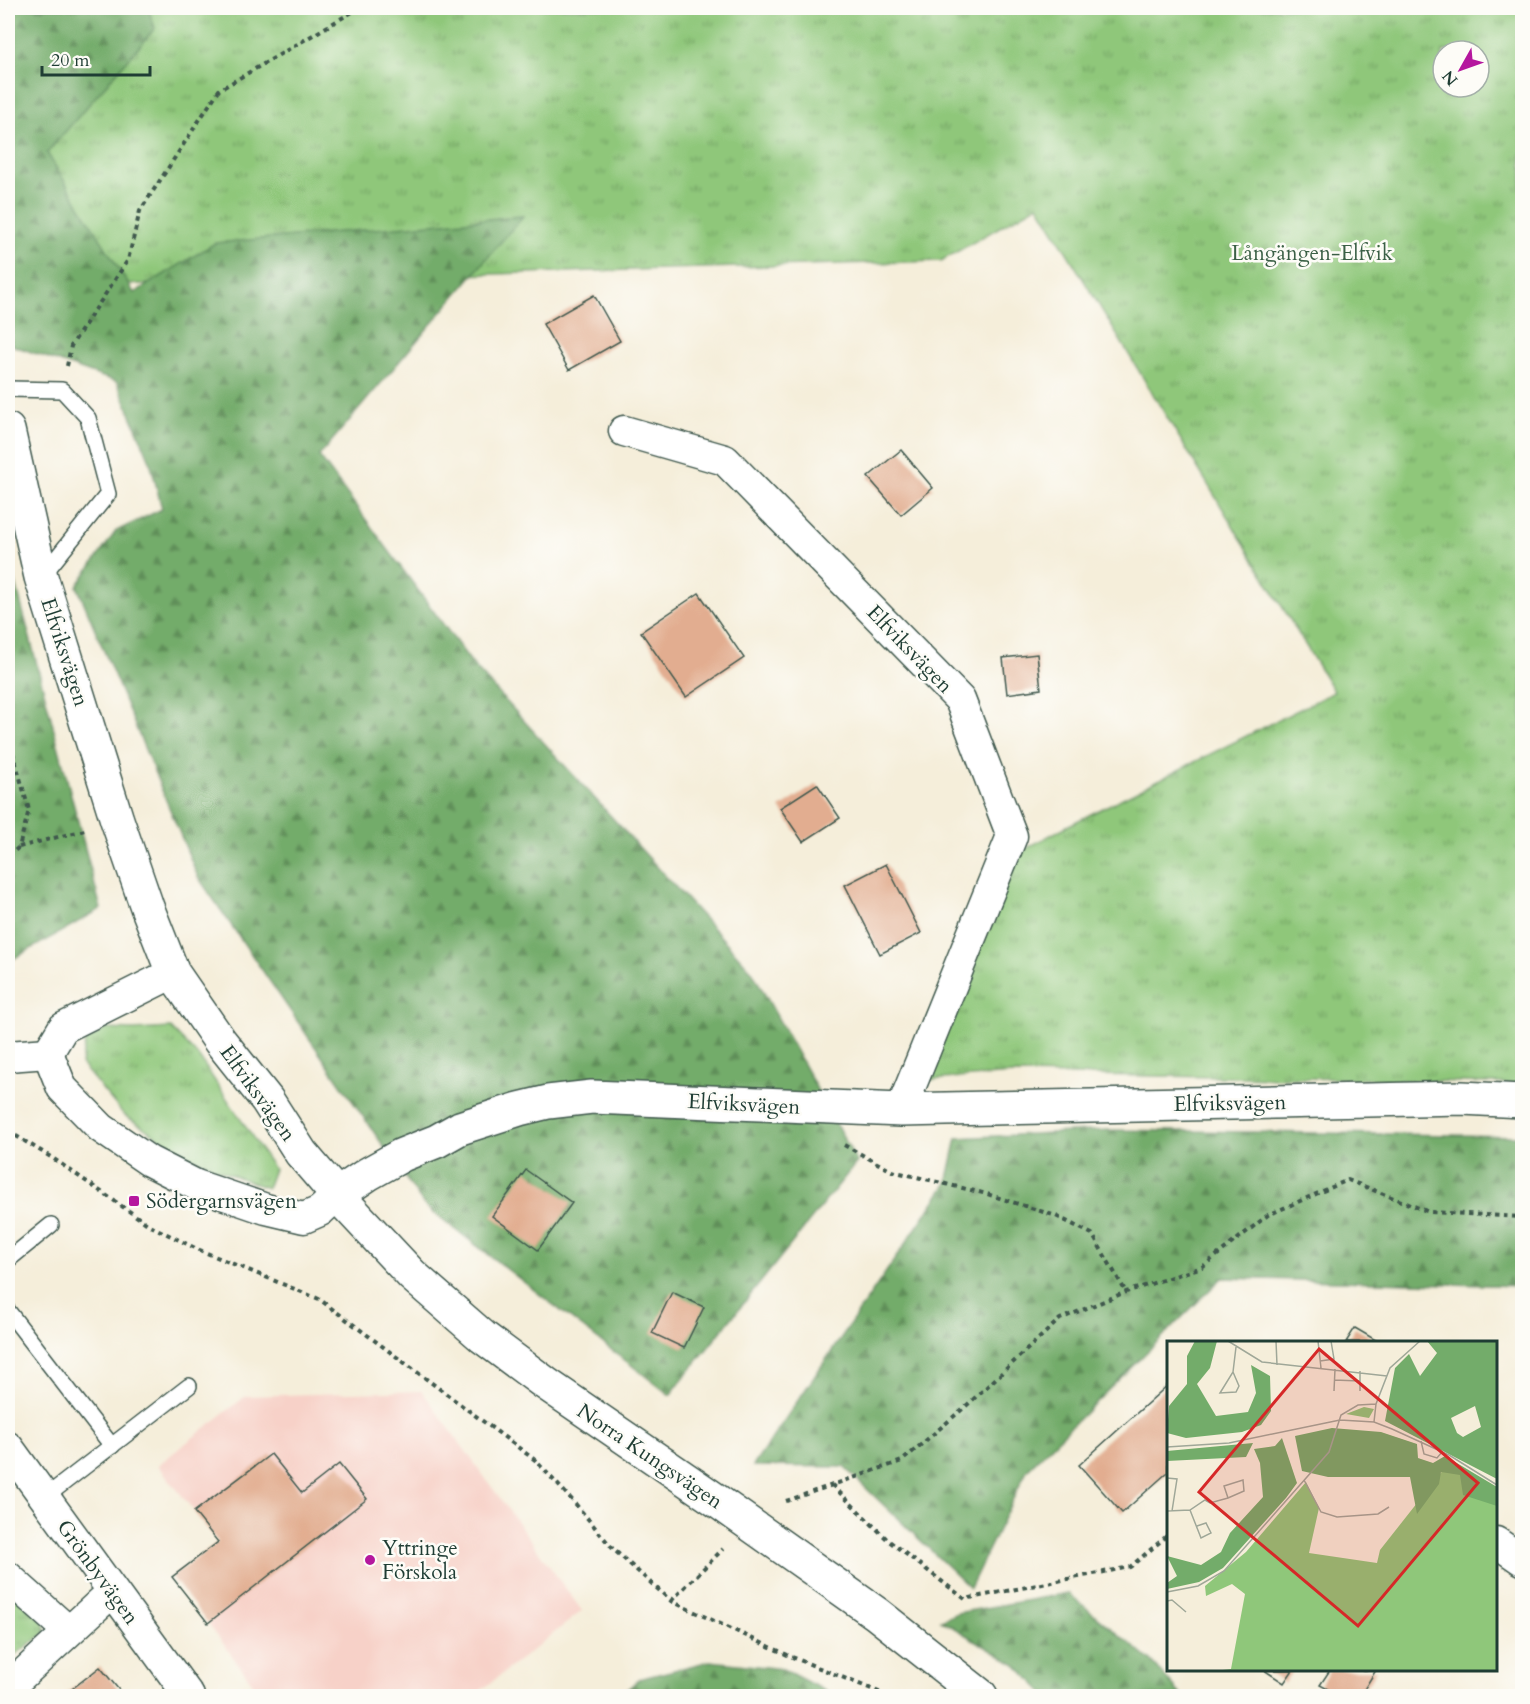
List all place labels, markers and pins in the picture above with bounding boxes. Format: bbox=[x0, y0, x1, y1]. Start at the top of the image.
place label: Södergarnsvägen bbox=[146, 1187, 297, 1216]
marker: Södergarnsvägen bbox=[127, 1194, 141, 1208]
place label: Yttringe Förskola bbox=[382, 1534, 458, 1587]
marker: Yttringe Förskola bbox=[363, 1553, 377, 1567]

